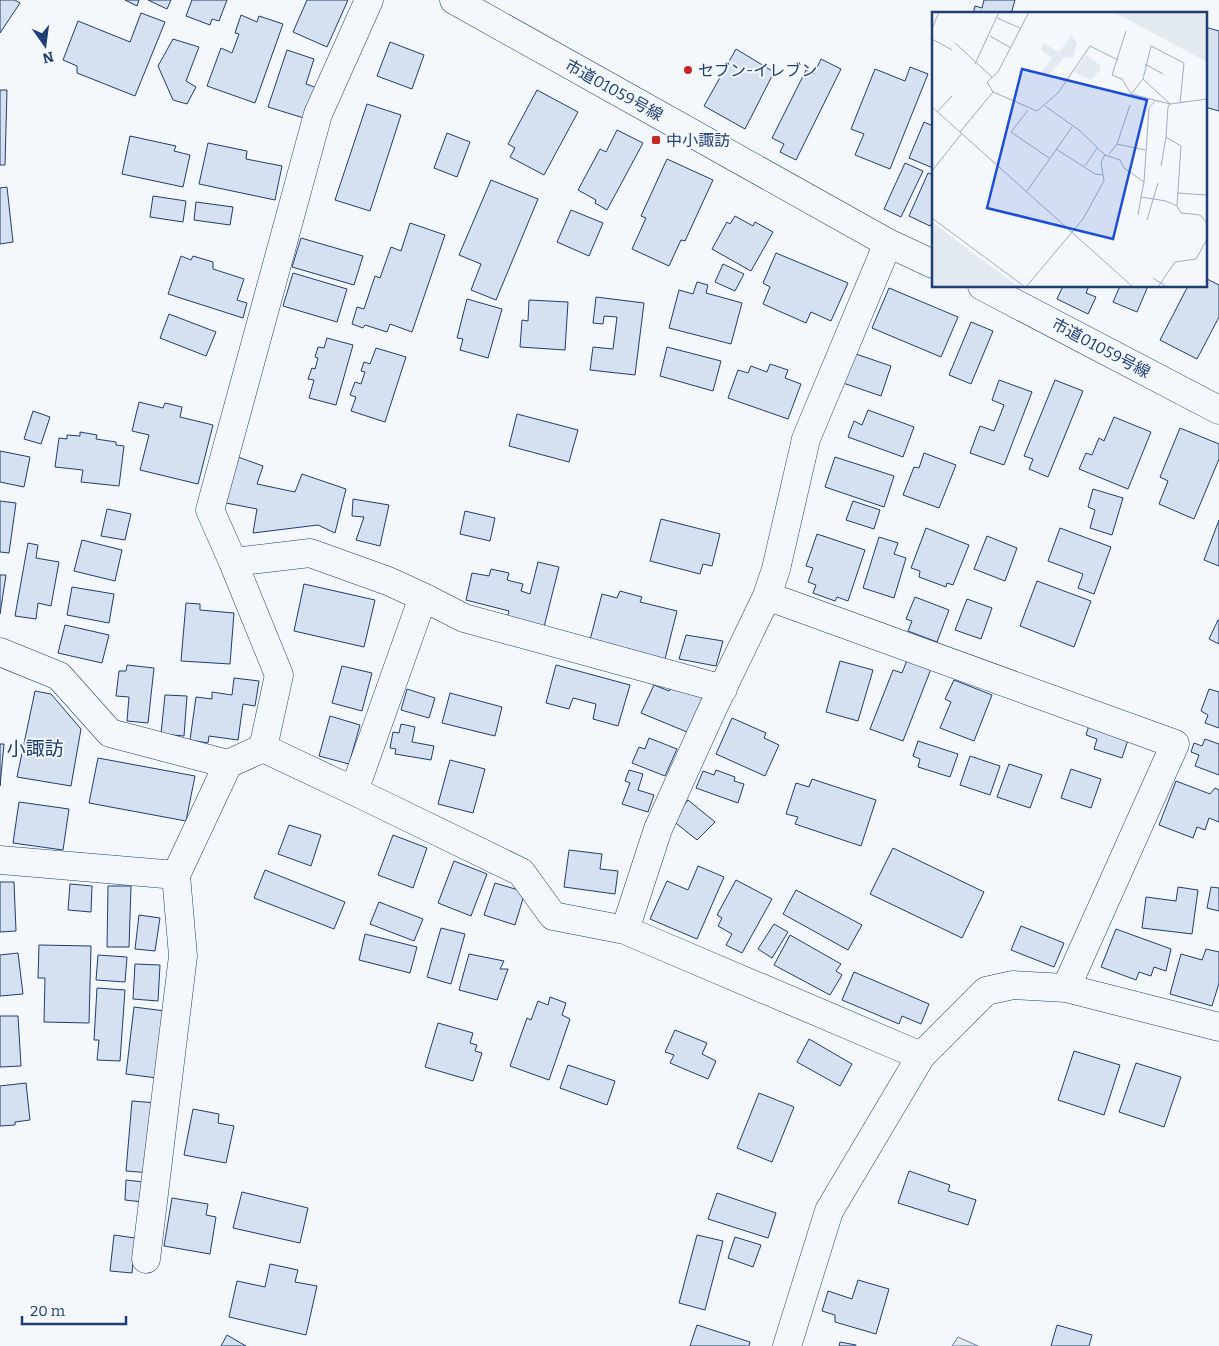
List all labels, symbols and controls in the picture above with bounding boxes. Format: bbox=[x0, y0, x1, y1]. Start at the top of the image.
inset map bbox=[932, 12, 1206, 288]
north arrow bbox=[20, 20, 70, 70]
text: N bbox=[41, 48, 55, 67]
street label: 市道01059号線 bbox=[562, 55, 666, 125]
place label: セブン-イレブン bbox=[698, 61, 817, 80]
marker: セブン-イレブン bbox=[682, 64, 694, 76]
place label: 中小諏訪 bbox=[666, 131, 730, 150]
marker: 中小諏訪 bbox=[650, 134, 662, 146]
street label: 市道01059号線 bbox=[1049, 314, 1153, 382]
district label: 小諏訪 bbox=[6, 737, 64, 760]
scale bar bbox=[22, 1294, 126, 1326]
text: 20 m bbox=[30, 1302, 66, 1320]

